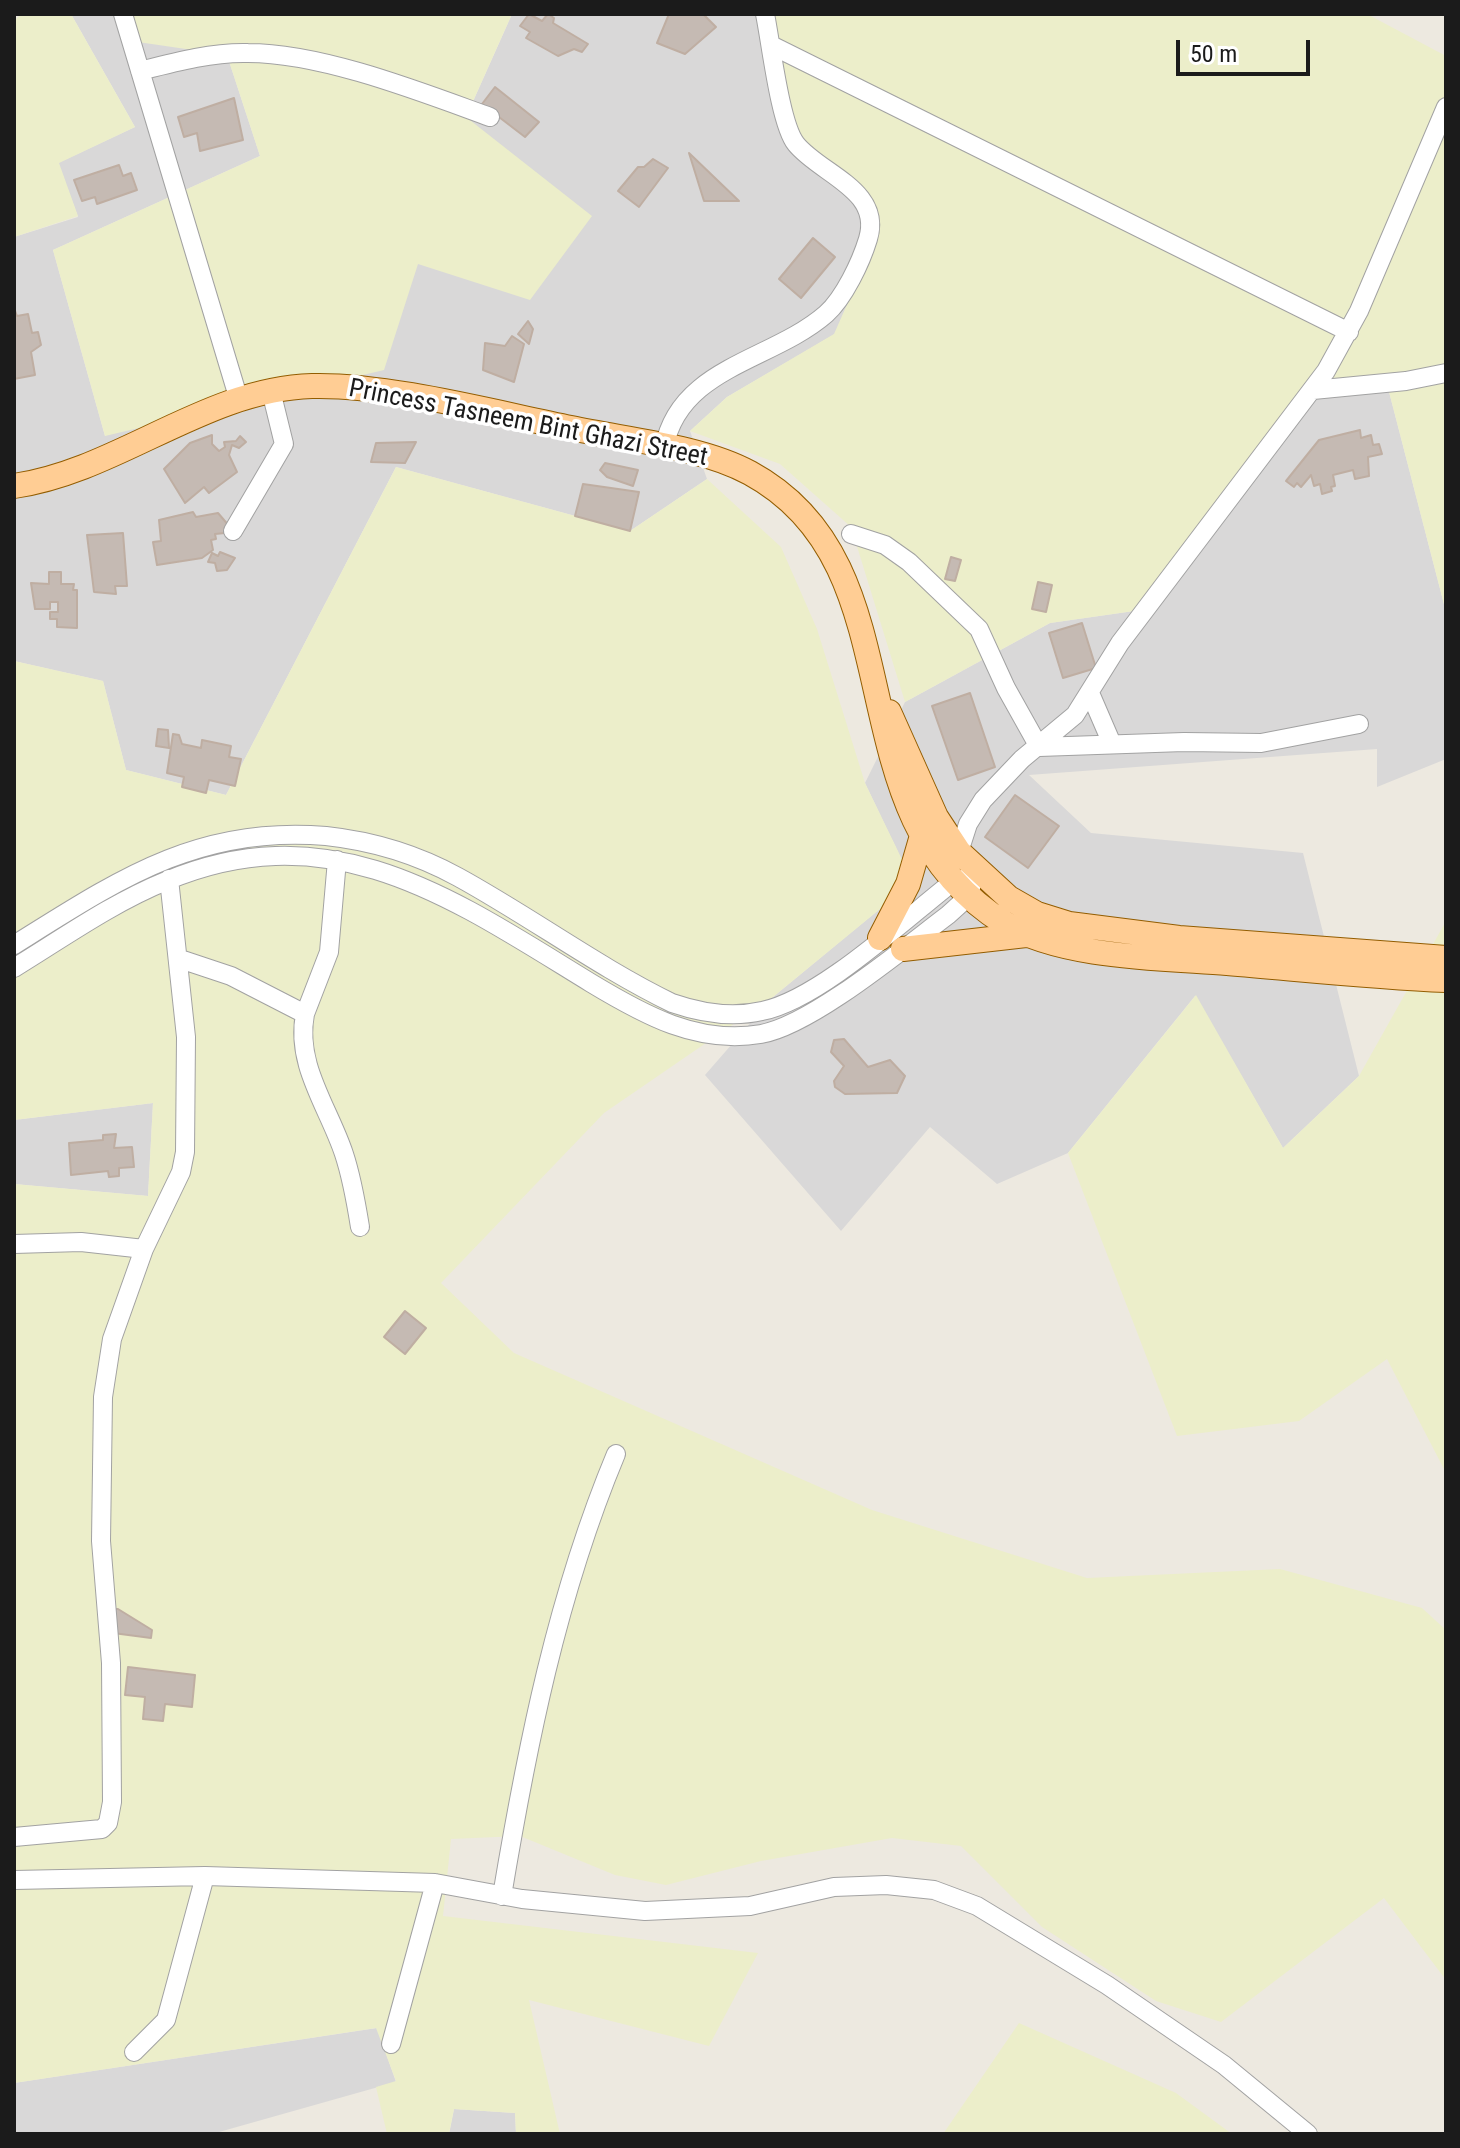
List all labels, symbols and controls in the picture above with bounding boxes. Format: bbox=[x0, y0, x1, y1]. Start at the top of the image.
scale bar bbox=[1180, 24, 1314, 74]
text: 50 m bbox=[1190, 40, 1237, 68]
street label: Princess Tasneem Bint Ghazi Street bbox=[346, 374, 710, 474]

